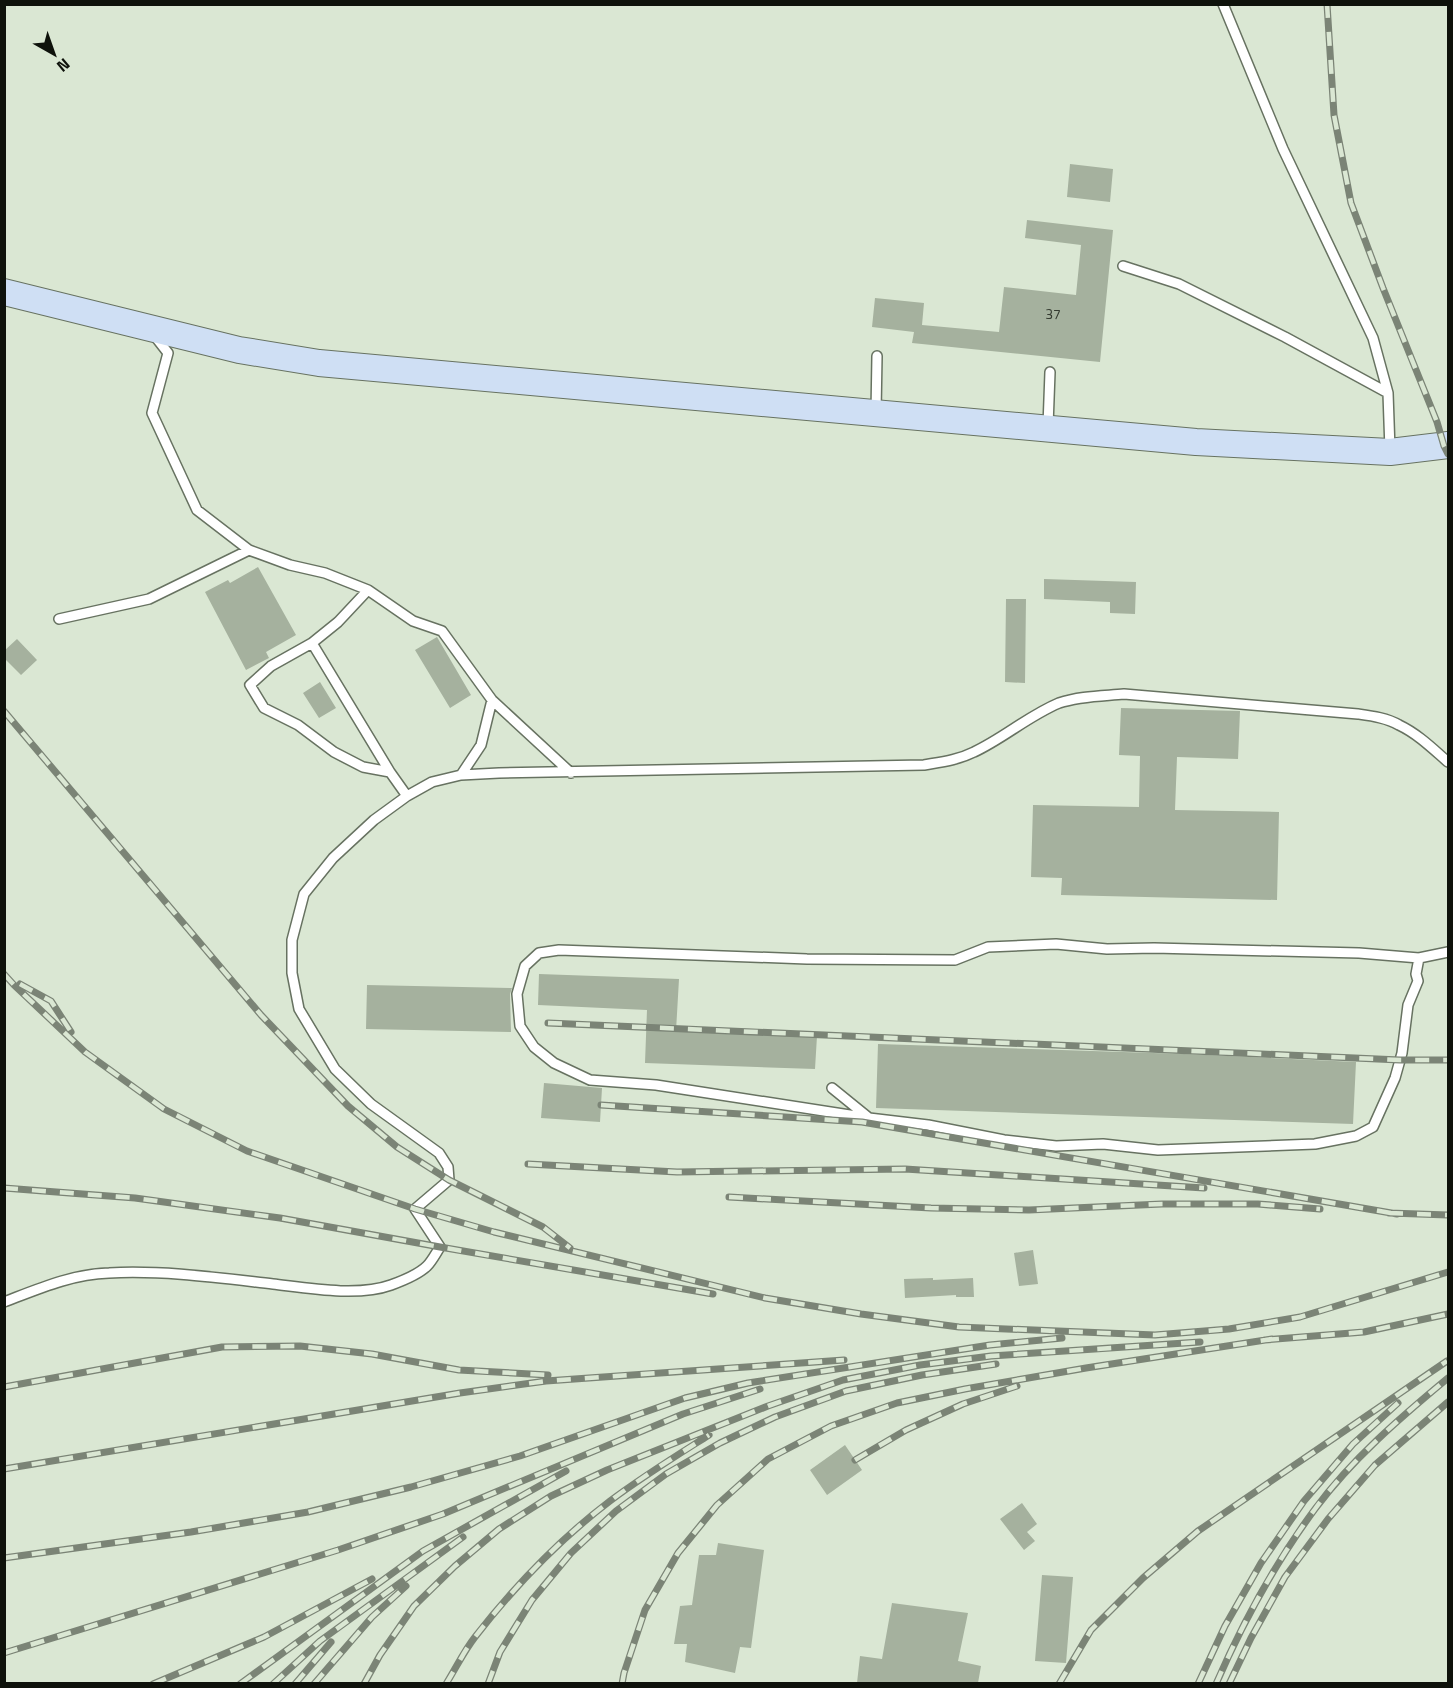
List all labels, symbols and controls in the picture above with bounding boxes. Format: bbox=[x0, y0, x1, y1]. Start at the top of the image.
north arrow bbox=[24, 24, 84, 84]
text: N bbox=[52, 53, 76, 78]
house number: 37 bbox=[1045, 303, 1061, 324]

